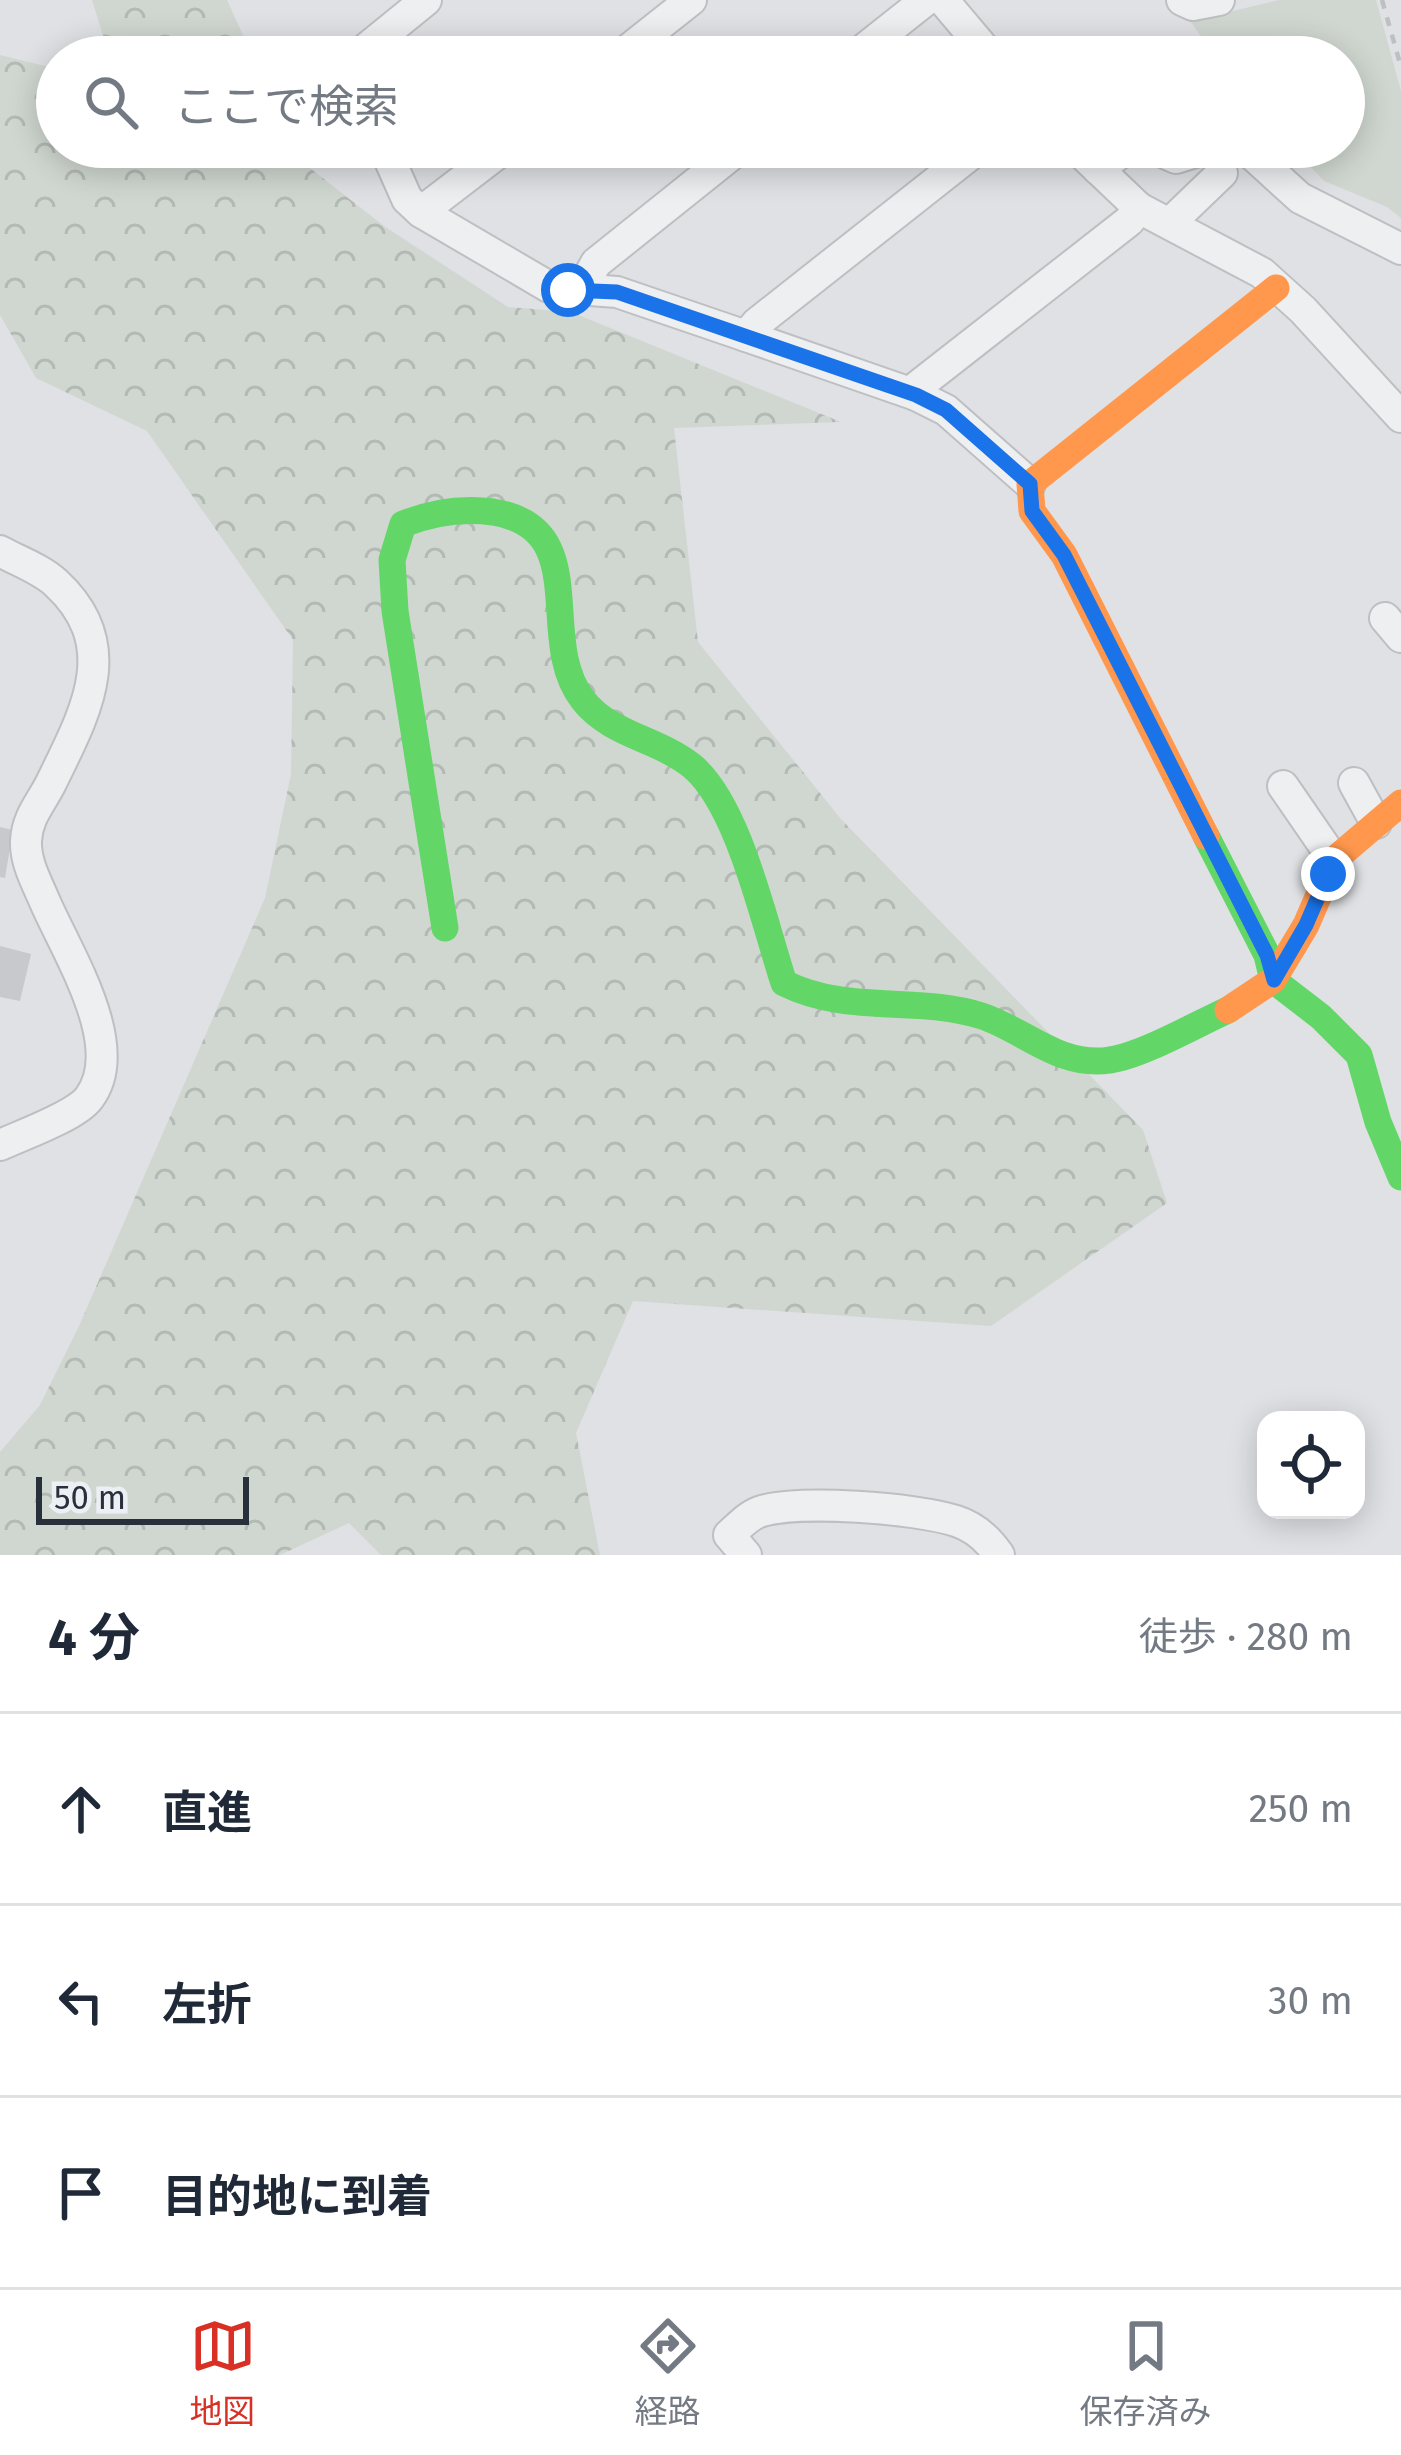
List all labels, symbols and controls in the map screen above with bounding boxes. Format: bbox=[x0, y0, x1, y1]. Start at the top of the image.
search box bbox=[36, 36, 1365, 168]
icon: search bbox=[78, 69, 144, 135]
text: ここで検索 bbox=[174, 80, 399, 134]
route start bbox=[541, 263, 595, 317]
route end bbox=[1301, 847, 1355, 901]
map controls bbox=[1257, 1411, 1365, 1519]
button: locate bbox=[1257, 1411, 1365, 1519]
scale bar bbox=[36, 1471, 249, 1524]
text: 50 m bbox=[54, 1478, 126, 1518]
text: 4 分 bbox=[48, 1607, 140, 1669]
text: 徒歩 · 280 m bbox=[1139, 1614, 1353, 1660]
icon: ahead bbox=[48, 1776, 114, 1842]
text: 直進 bbox=[162, 1786, 252, 1840]
text: 250 m bbox=[1249, 1786, 1353, 1832]
icon: left bbox=[48, 1968, 114, 2034]
text: 左折 bbox=[162, 1978, 252, 2032]
text: 30 m bbox=[1268, 1978, 1353, 2024]
icon: arrive bbox=[48, 2160, 114, 2226]
text: 目的地に到着 bbox=[162, 2170, 432, 2224]
tab: 地図 bbox=[190, 2313, 256, 2433]
tab: 経路 bbox=[635, 2313, 701, 2433]
tab: 保存済み bbox=[1080, 2313, 1212, 2433]

